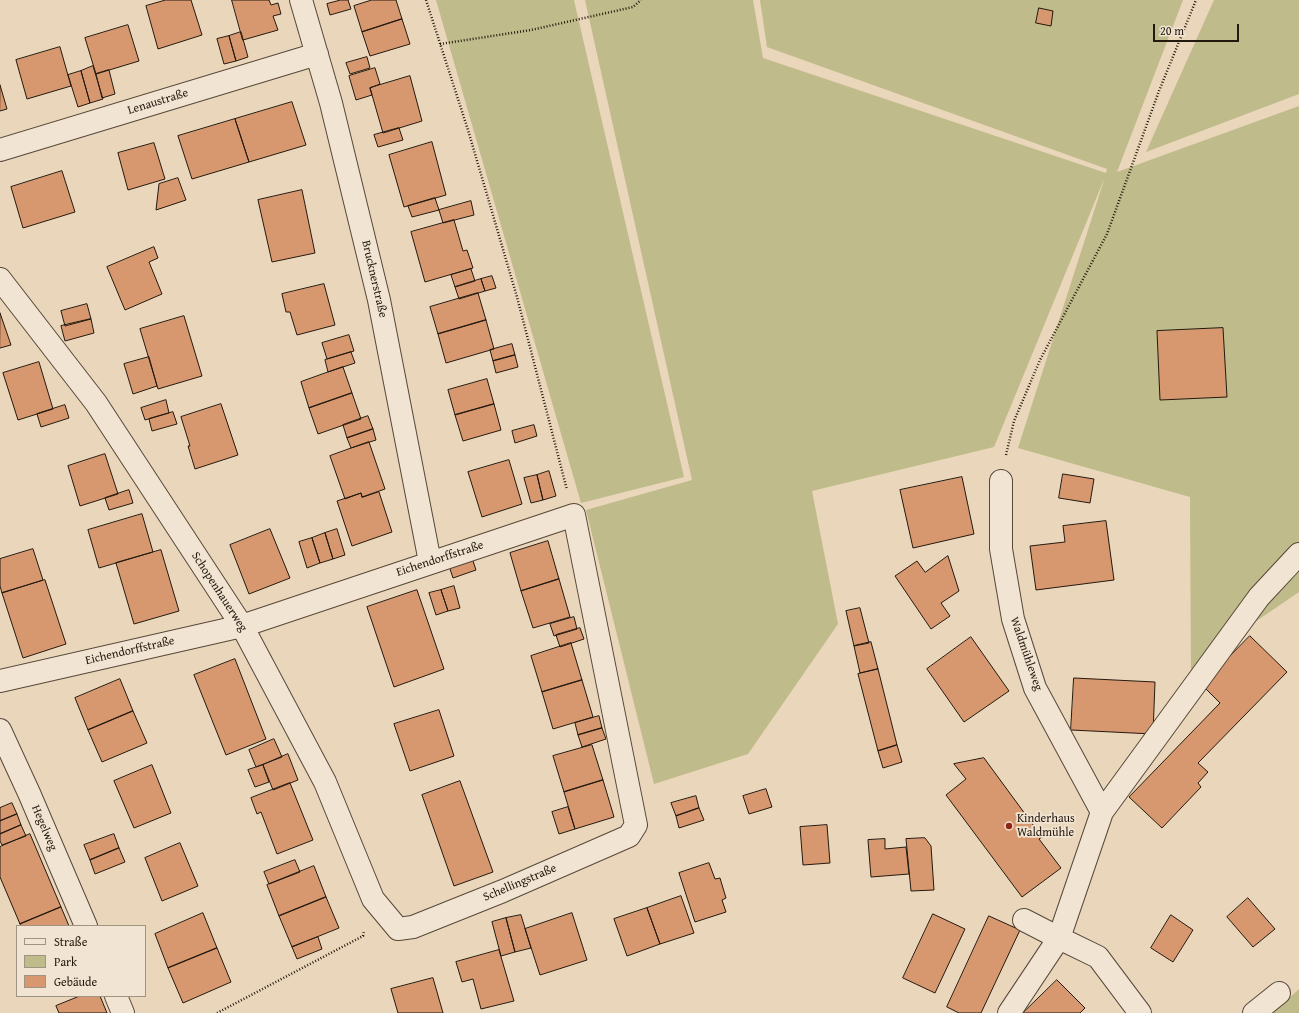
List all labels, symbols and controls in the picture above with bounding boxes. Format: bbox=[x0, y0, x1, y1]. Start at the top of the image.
scale bar bbox=[1155, 16, 1241, 42]
text: 20 m bbox=[1160, 22, 1184, 39]
street label: Lenaustraße bbox=[126, 86, 190, 118]
street label: Brucknerstraße bbox=[358, 239, 390, 319]
street label: Eichendorffstraße bbox=[394, 538, 486, 580]
street label: Schopenhauerweg bbox=[188, 549, 250, 635]
street label: Waldmühleweg bbox=[1007, 615, 1045, 693]
street label: Eichendorffstraße bbox=[84, 634, 176, 668]
street label: Hegelweg bbox=[28, 803, 60, 853]
place label: Kinderhaus Waldmühle bbox=[1017, 812, 1075, 840]
marker: Kinderhaus Waldmühle bbox=[1004, 821, 1014, 831]
street label: Schellingstraße bbox=[481, 861, 559, 905]
legend bbox=[16, 925, 146, 997]
text: Straße bbox=[54, 933, 87, 950]
text: Park bbox=[54, 953, 77, 970]
text: Gebäude bbox=[54, 973, 97, 990]

